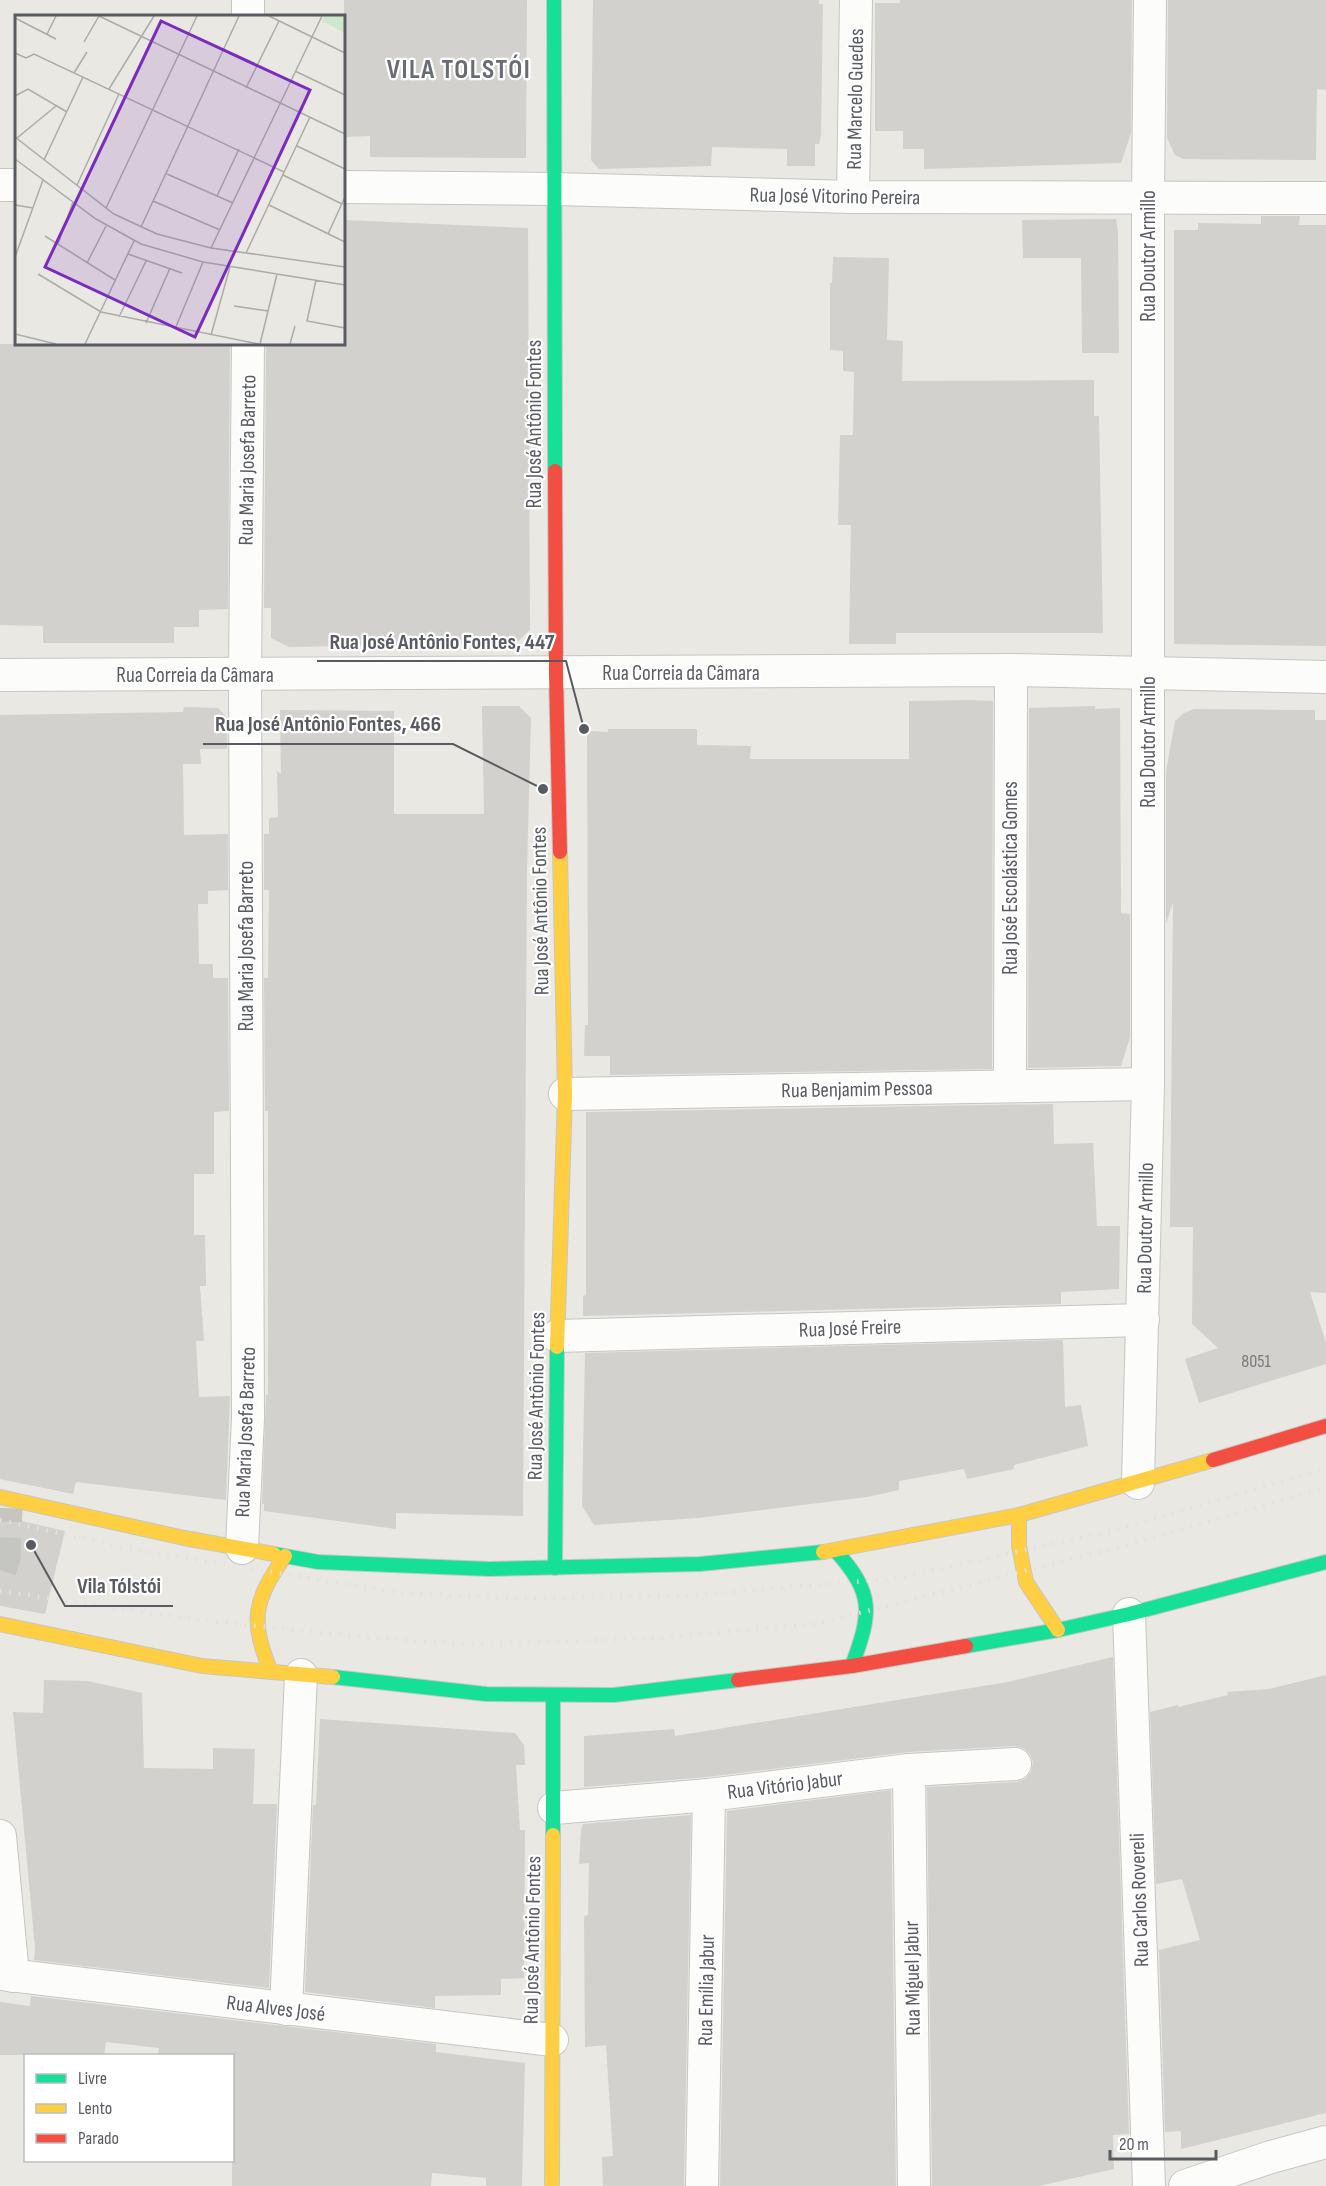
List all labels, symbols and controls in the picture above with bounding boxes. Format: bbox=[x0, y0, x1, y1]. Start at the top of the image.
inset map bbox=[15, 15, 345, 345]
street label: Rua Marcelo Guedes bbox=[842, 28, 869, 170]
district label: VILA TOLSTÓI bbox=[387, 54, 531, 86]
street label: Rua José Vitorino Pereira bbox=[749, 183, 921, 210]
street label: Rua Doutor Armillo bbox=[1136, 190, 1161, 322]
street label: Rua José Antônio Fontes bbox=[522, 340, 547, 508]
street label: Rua Maria Josefa Barreto bbox=[234, 374, 261, 546]
callout: Rua José Antônio Fontes, 447 bbox=[317, 621, 566, 661]
text: Rua José Antônio Fontes, 447 bbox=[330, 629, 555, 656]
street label: Rua Correia da Câmara bbox=[602, 661, 760, 686]
street label: Rua Correia da Câmara bbox=[116, 663, 274, 688]
street label: Rua Doutor Armillo bbox=[1136, 676, 1161, 808]
callout: Rua José Antônio Fontes, 466 bbox=[203, 704, 453, 744]
text: Rua José Antônio Fontes, 466 bbox=[215, 711, 441, 738]
street label: Rua José Escolástica Gomes bbox=[998, 781, 1023, 975]
street label: Rua José Antônio Fontes bbox=[527, 827, 554, 995]
street label: Rua Maria Josefa Barreto bbox=[234, 861, 259, 1031]
street label: Rua Benjamim Pessoa bbox=[781, 1076, 933, 1103]
street label: Rua Doutor Armillo bbox=[1132, 1162, 1159, 1294]
street label: Rua José Antônio Fontes bbox=[523, 1312, 550, 1480]
street label: Rua José Freire bbox=[798, 1314, 902, 1343]
street label: Rua Maria Josefa Barreto bbox=[230, 1346, 261, 1518]
house number: 8051 bbox=[1241, 1351, 1271, 1372]
callout: Vila Tólstói bbox=[65, 1566, 173, 1606]
text: Vila Tólstói bbox=[77, 1573, 161, 1600]
street label: Rua Vitório Jabur bbox=[726, 1766, 844, 1805]
street label: Rua Carlos Rovereli bbox=[1125, 1833, 1154, 1967]
street label: Rua José Antônio Fontes bbox=[519, 1856, 546, 2024]
street label: Rua Miguel Jabur bbox=[899, 1920, 926, 2036]
street label: Rua Emília Jabur bbox=[693, 1934, 720, 2046]
street label: Rua Alves José bbox=[225, 1990, 327, 2027]
legend bbox=[24, 2054, 234, 2162]
text: Livre bbox=[78, 2068, 107, 2089]
text: Lento bbox=[78, 2098, 112, 2119]
scale bar bbox=[1110, 2123, 1216, 2161]
text: Parado bbox=[78, 2128, 119, 2149]
text: 20 m bbox=[1119, 2134, 1149, 2155]

